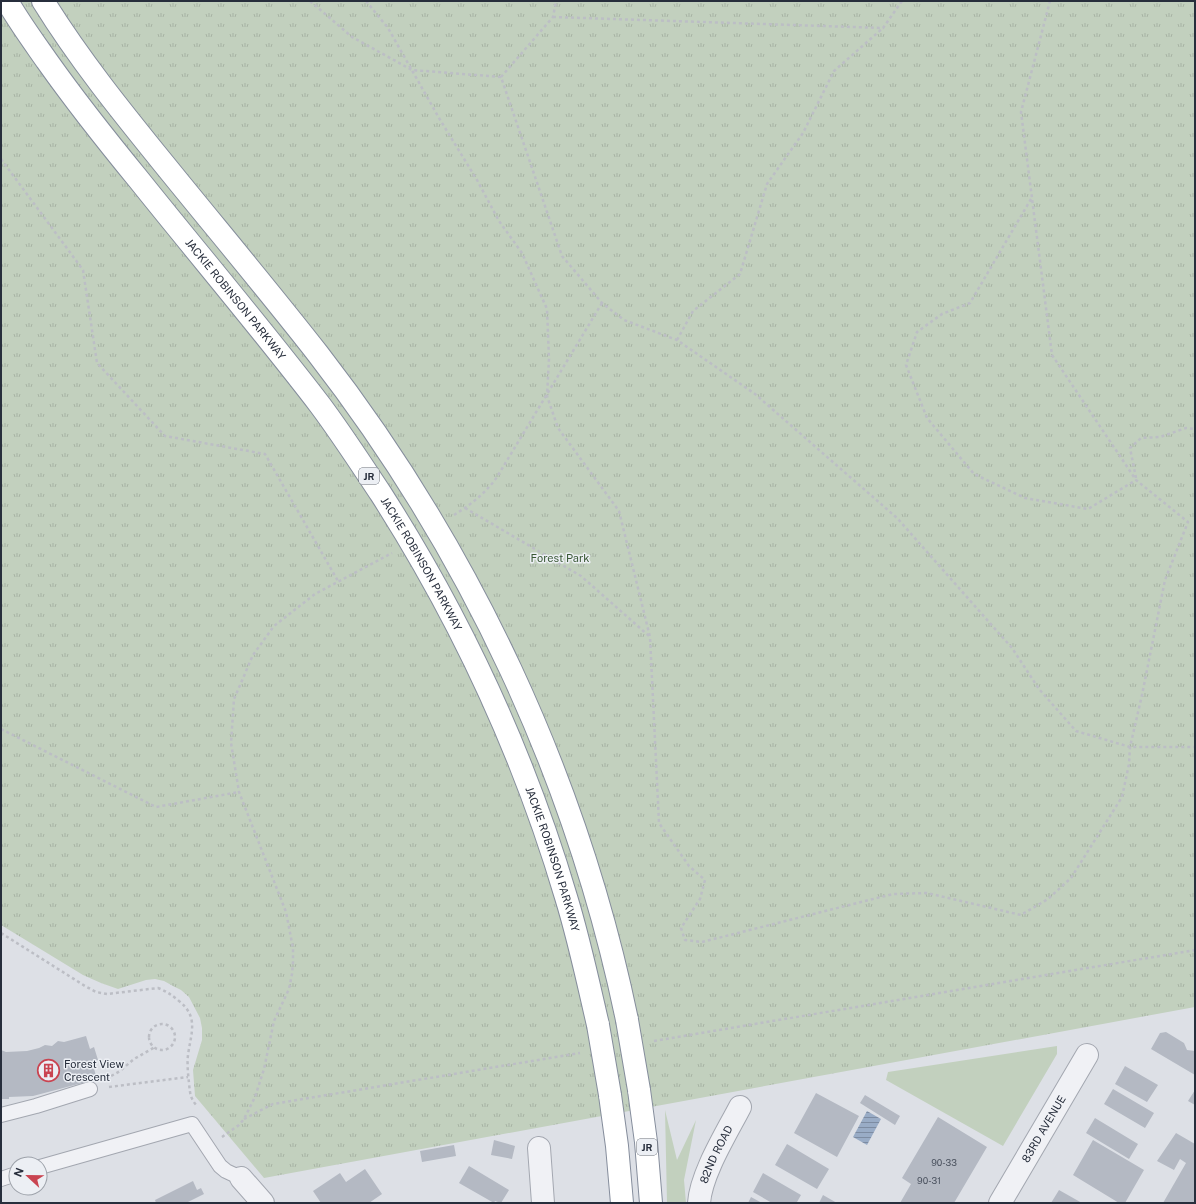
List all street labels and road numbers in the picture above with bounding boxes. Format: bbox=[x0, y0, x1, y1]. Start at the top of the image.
street label: JACKIE ROBINSON PARKWAY bbox=[183, 236, 288, 362]
road number: JR bbox=[359, 468, 379, 484]
street label: JACKIE ROBINSON PARKWAY bbox=[379, 495, 464, 633]
street label: JACKIE ROBINSON PARKWAY bbox=[523, 785, 582, 933]
street label: 83RD AVENUE bbox=[1019, 1093, 1068, 1164]
street label: 82ND ROAD bbox=[697, 1123, 735, 1185]
road number: JR bbox=[637, 1139, 657, 1155]

